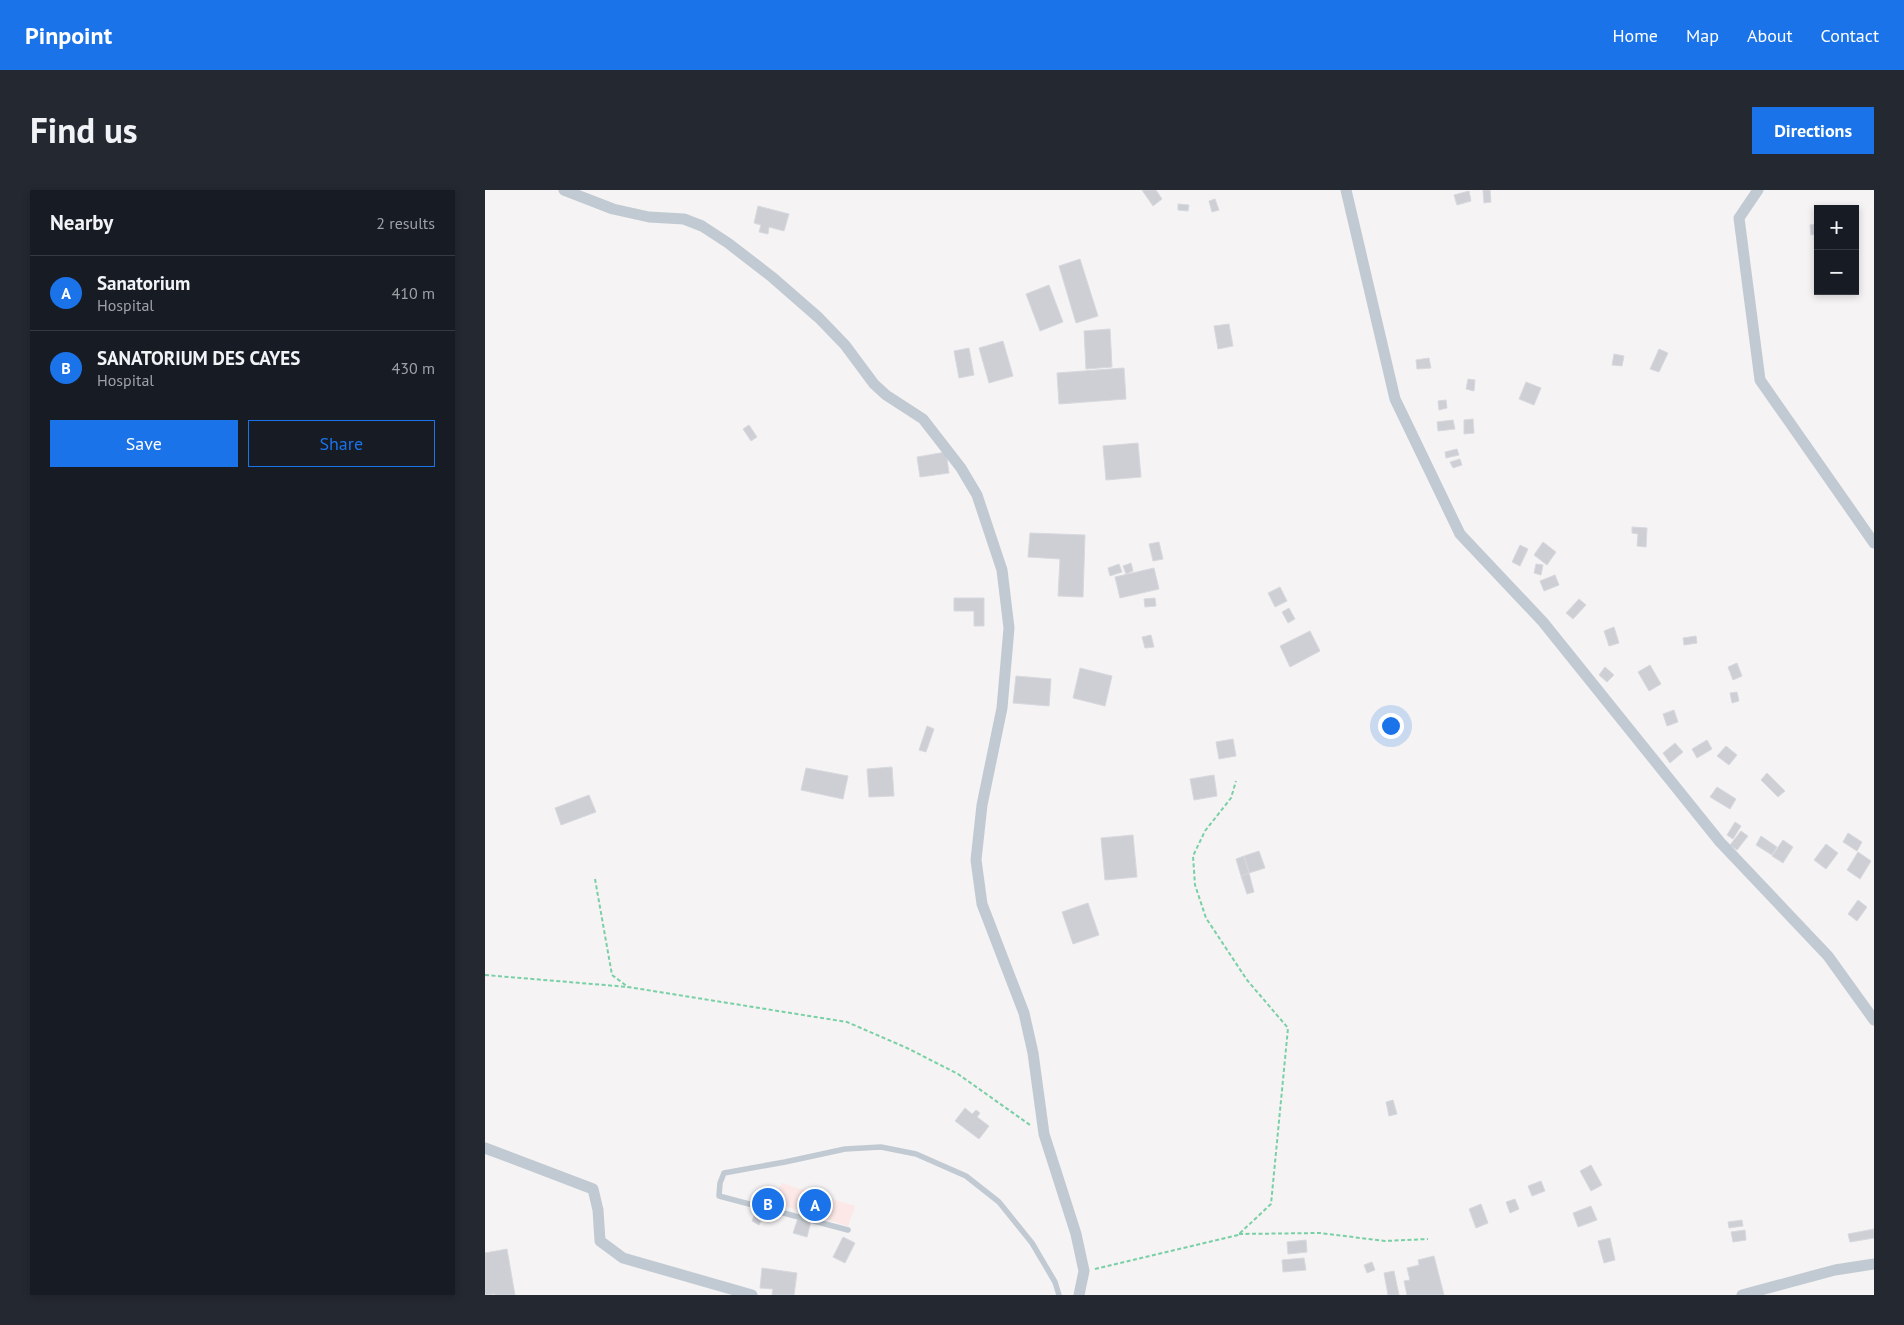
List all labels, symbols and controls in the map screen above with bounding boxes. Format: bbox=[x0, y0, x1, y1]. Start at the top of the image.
text: Pinpoint bbox=[25, 20, 112, 51]
text: Home bbox=[1612, 24, 1658, 47]
text: Map bbox=[1686, 24, 1719, 47]
text: About bbox=[1747, 24, 1793, 47]
text: Contact bbox=[1821, 24, 1879, 47]
text: Find us bbox=[30, 107, 138, 153]
button: Directions bbox=[1752, 107, 1874, 154]
map controls bbox=[1814, 205, 1859, 295]
button: + bbox=[1814, 205, 1859, 250]
text: Nearby bbox=[50, 209, 113, 236]
text: 2 results bbox=[376, 213, 435, 233]
button: − bbox=[1814, 250, 1859, 295]
text: Sanatorium bbox=[97, 271, 190, 295]
text: A bbox=[61, 283, 71, 303]
text: 410 m bbox=[392, 283, 435, 303]
text: Hospital bbox=[97, 295, 154, 315]
text: SANATORIUM DES CAYES bbox=[97, 346, 300, 370]
text: B bbox=[61, 358, 71, 378]
text: 430 m bbox=[392, 358, 435, 378]
text: Hospital bbox=[97, 370, 154, 390]
button: Save bbox=[50, 420, 238, 467]
button: Share bbox=[248, 420, 435, 467]
your location bbox=[1378, 713, 1404, 739]
pin: B bbox=[752, 1185, 784, 1223]
pin: A bbox=[799, 1186, 831, 1224]

